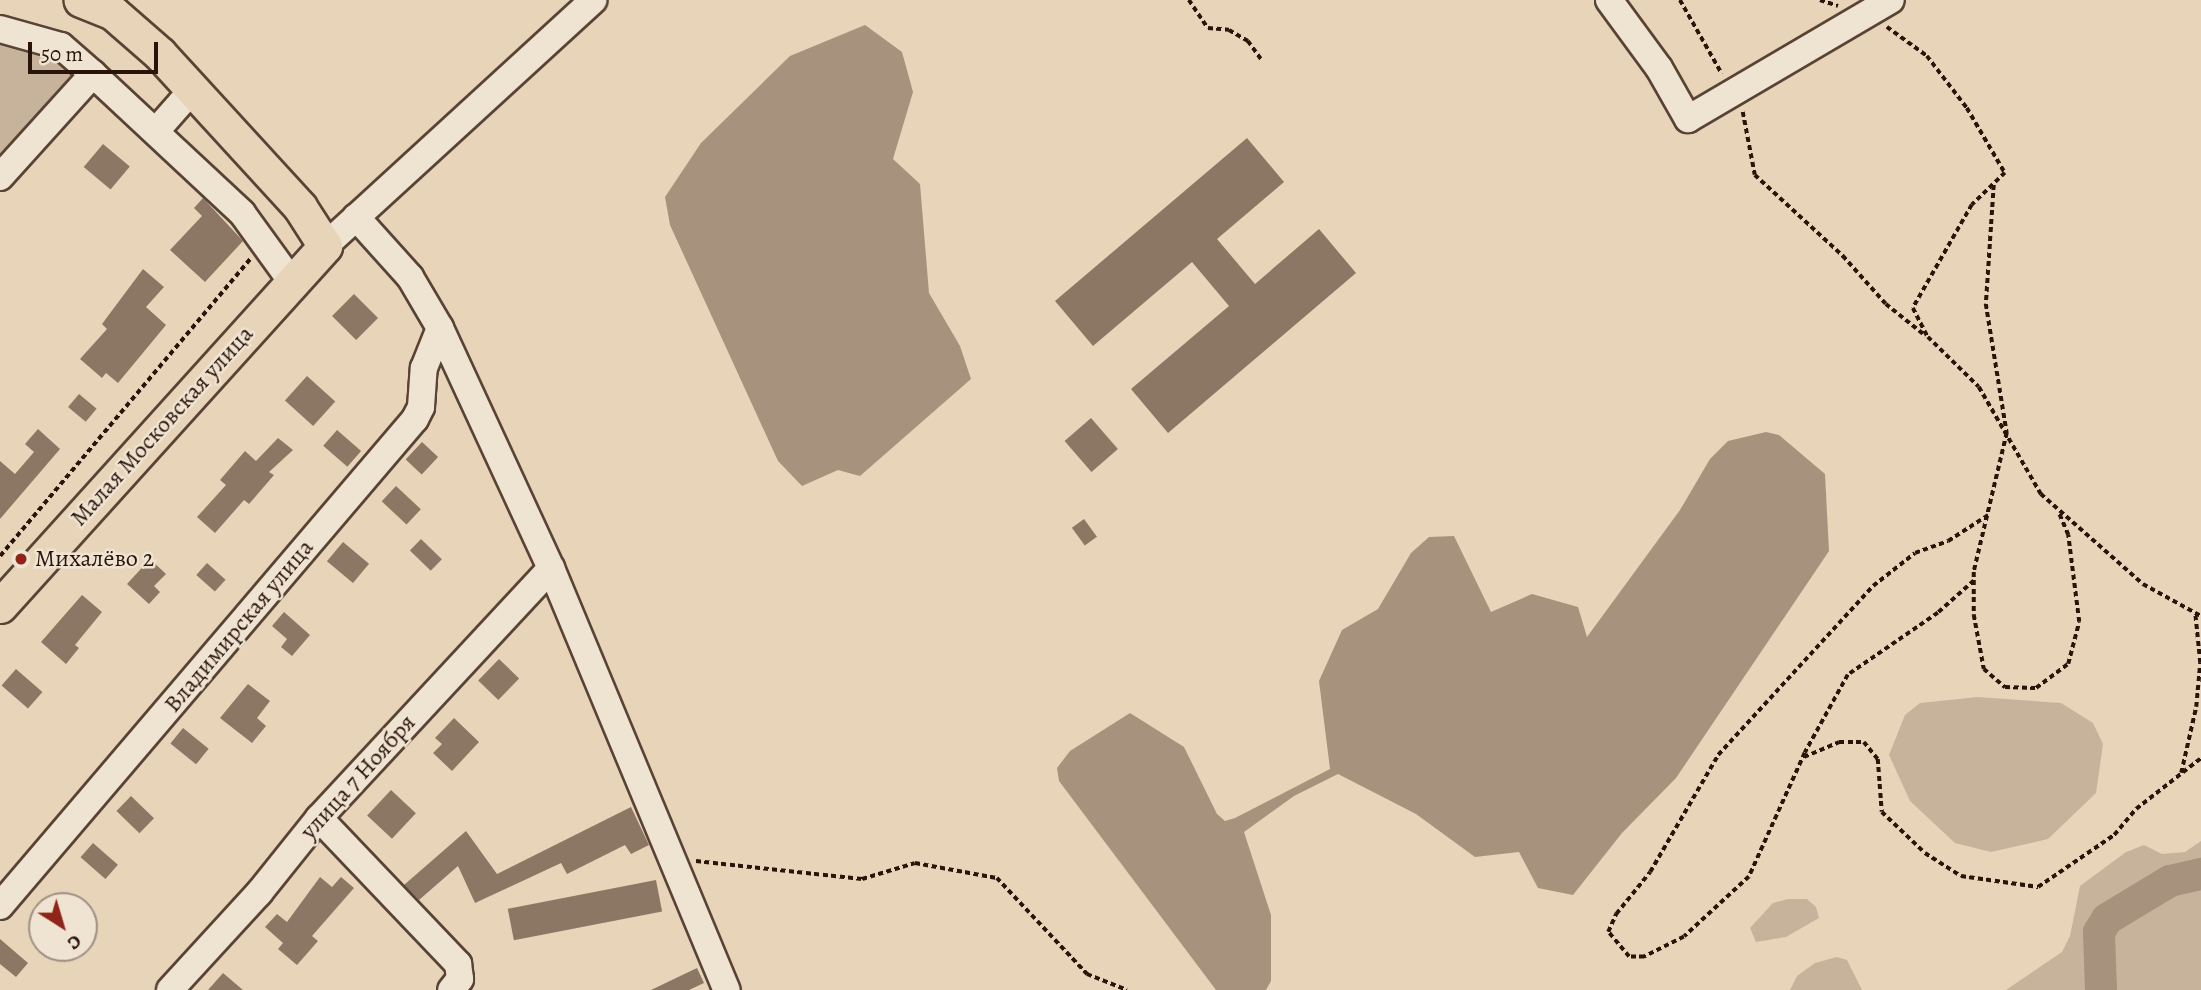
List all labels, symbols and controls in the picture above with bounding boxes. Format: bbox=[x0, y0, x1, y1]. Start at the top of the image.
scale bar bbox=[32, 28, 161, 72]
text: 50 m bbox=[41, 40, 83, 68]
street label: Малая Московская улица bbox=[64, 320, 260, 532]
street label: Владимирская улица bbox=[158, 534, 320, 718]
place label: Михалёво 2 bbox=[35, 545, 154, 573]
marker: Михалёво 2 bbox=[13, 551, 29, 567]
street label: улица 7 Ноября bbox=[294, 709, 422, 845]
north arrow bbox=[28, 892, 98, 962]
text: С bbox=[62, 928, 87, 956]

